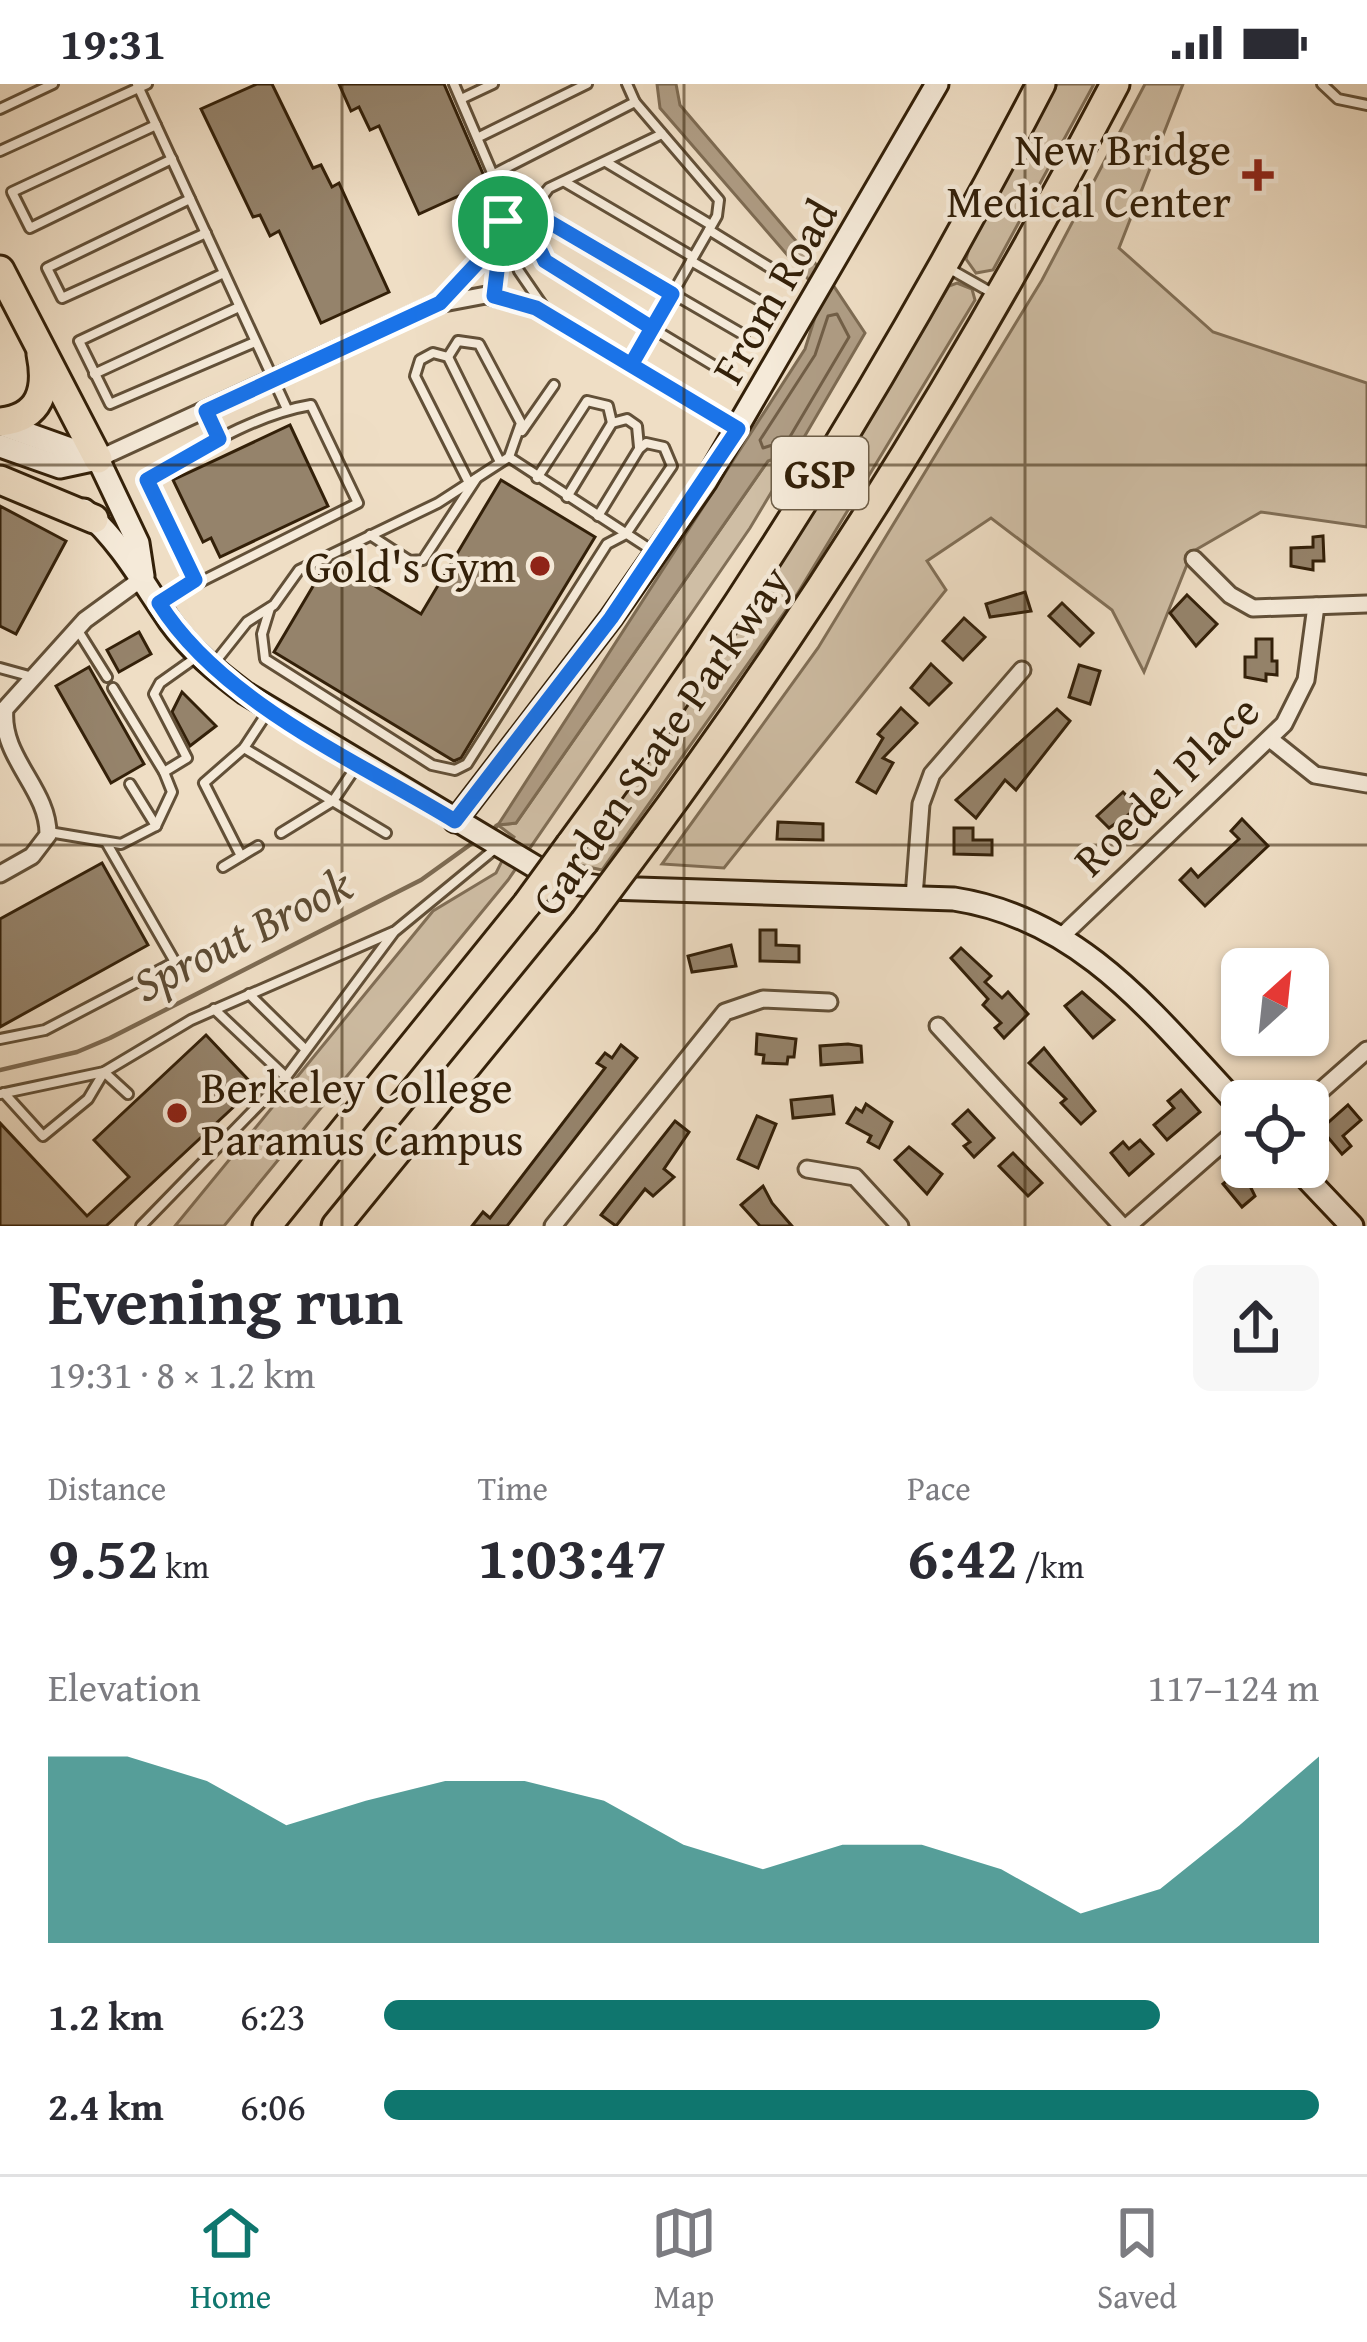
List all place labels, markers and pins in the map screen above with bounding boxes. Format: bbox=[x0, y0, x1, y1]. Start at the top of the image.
place label: New Bridge Medical Center bbox=[946, 116, 1231, 233]
marker: New Bridge Medical Center bbox=[1242, 159, 1274, 191]
pin bbox=[452, 170, 554, 272]
place label: Gold's Gym bbox=[305, 533, 516, 598]
marker: Gold's Gym bbox=[527, 553, 553, 579]
place label: Berkeley College Paramus Campus bbox=[201, 1054, 524, 1171]
marker: Berkeley College Paramus Campus bbox=[164, 1100, 190, 1126]

